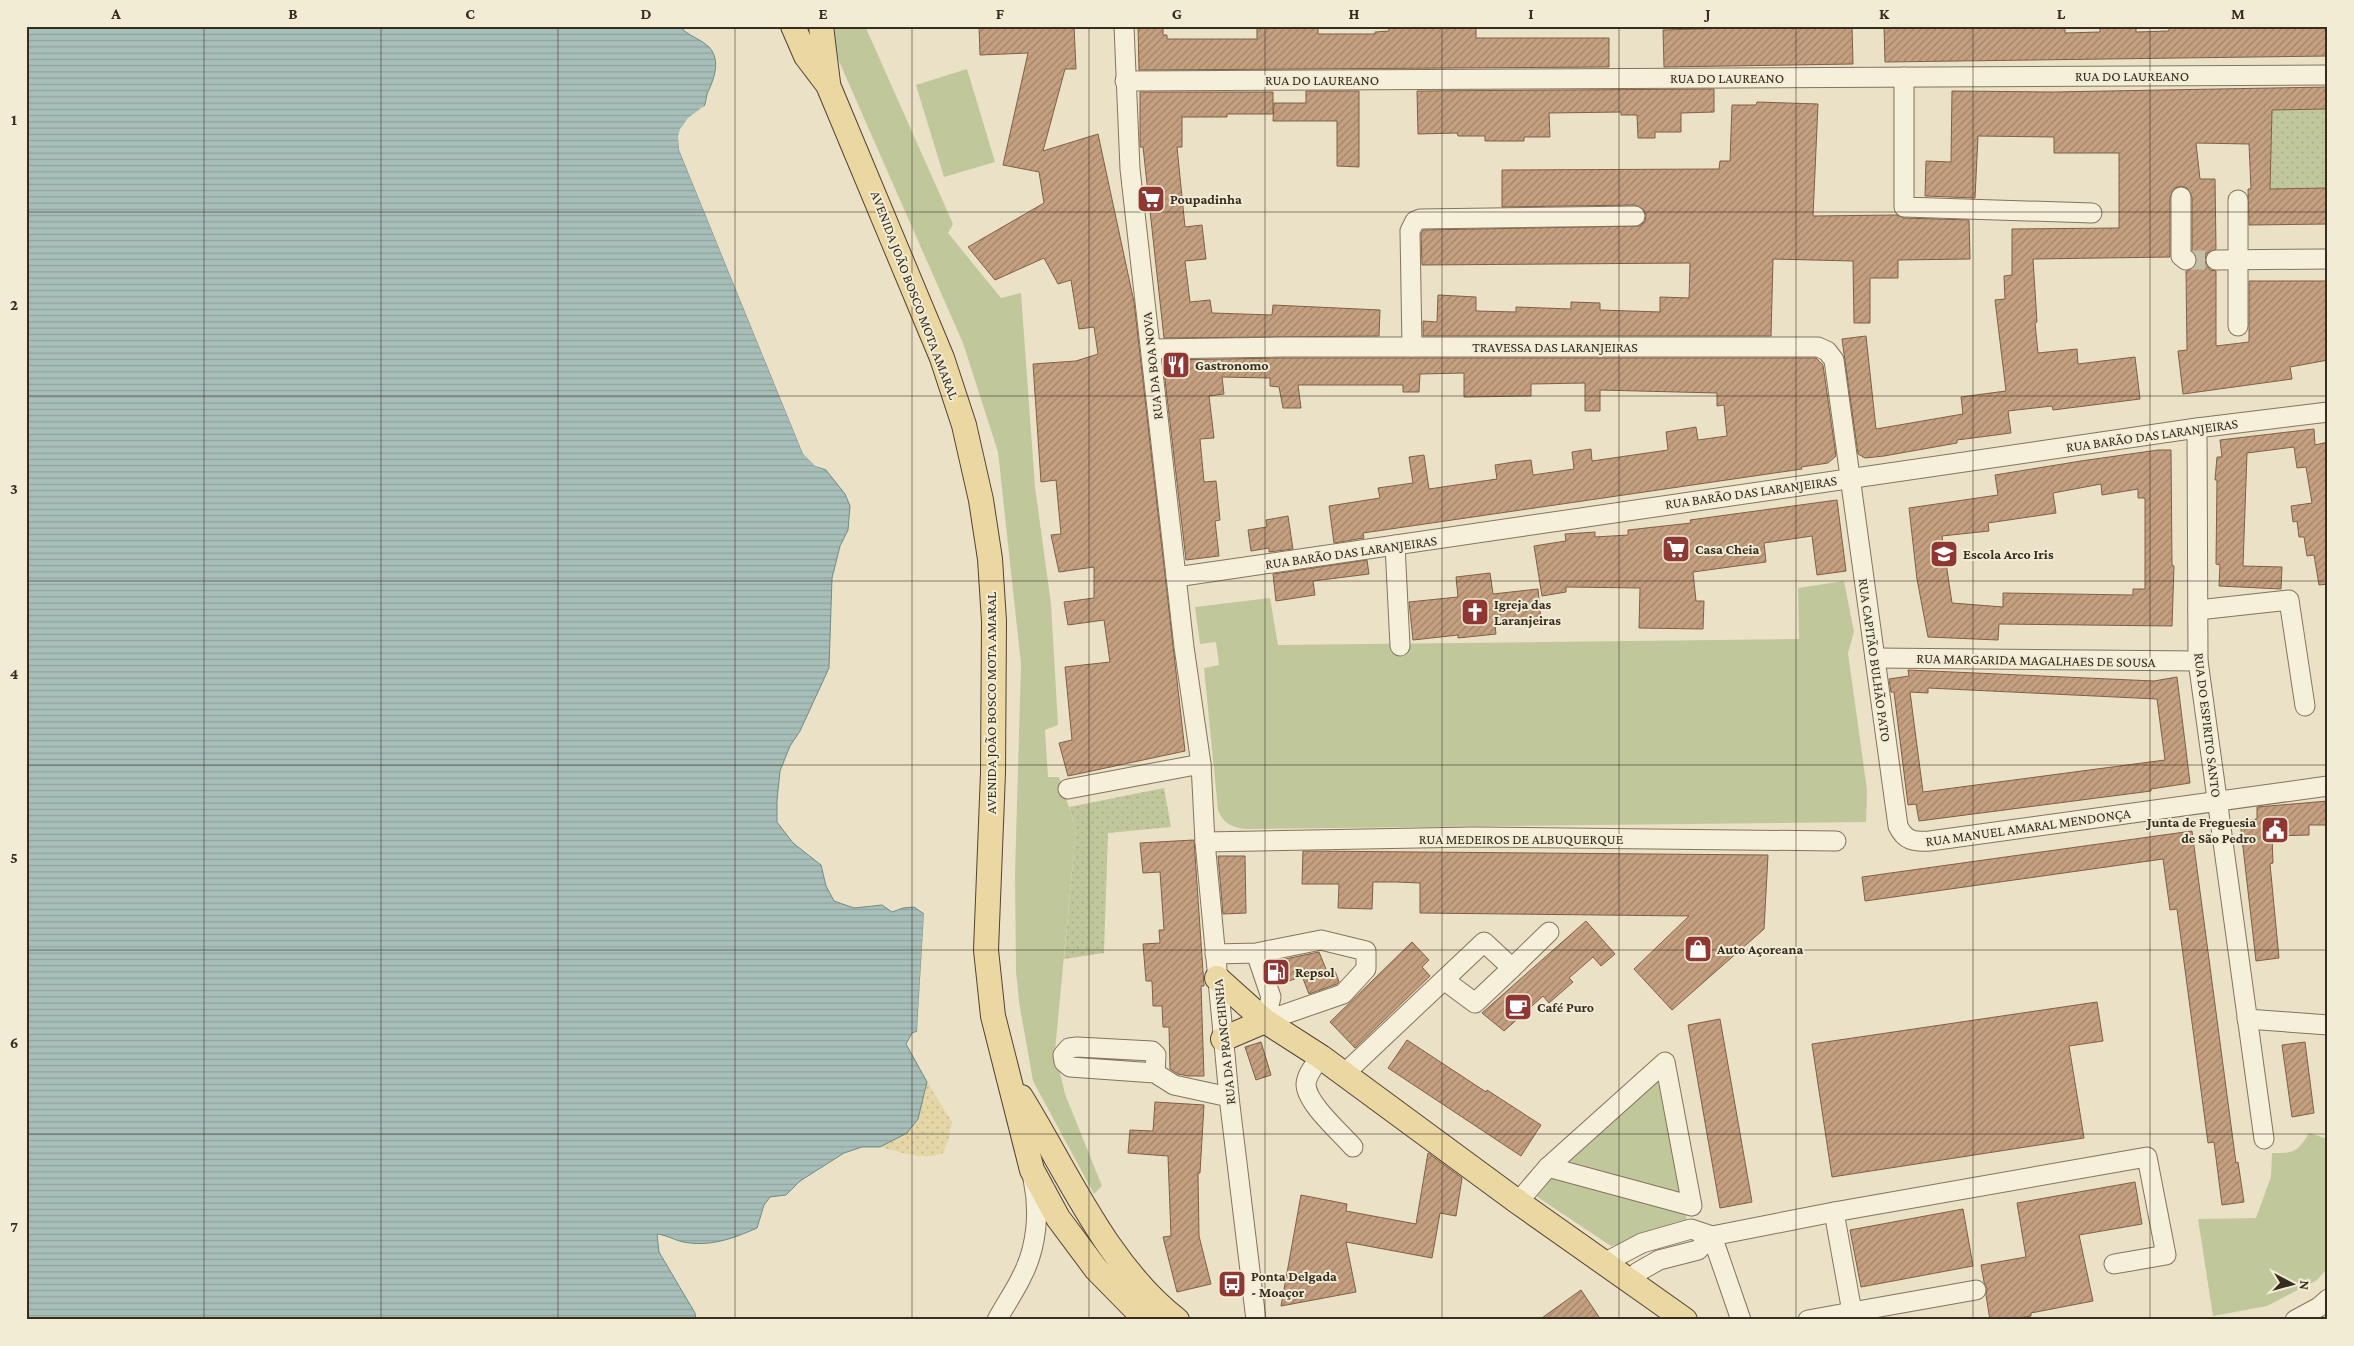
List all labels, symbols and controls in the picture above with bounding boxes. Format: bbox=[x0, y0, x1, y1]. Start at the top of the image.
text: A bbox=[110, 5, 121, 22]
text: B bbox=[288, 5, 298, 22]
text: C bbox=[465, 5, 475, 22]
text: D bbox=[640, 5, 652, 22]
text: E bbox=[818, 5, 828, 22]
text: F bbox=[996, 5, 1005, 22]
text: G bbox=[1172, 5, 1182, 22]
text: H bbox=[1349, 5, 1360, 22]
text: I bbox=[1528, 5, 1534, 22]
text: J bbox=[1703, 5, 1711, 22]
text: K bbox=[1879, 5, 1890, 22]
text: L bbox=[2057, 5, 2066, 22]
text: M bbox=[2231, 5, 2245, 22]
street label: RUA DO LAUREANO bbox=[2075, 68, 2189, 84]
street label: RUA DO LAUREANO bbox=[1670, 70, 1784, 86]
street label: RUA DO LAUREANO bbox=[1265, 72, 1379, 88]
text: 1 bbox=[11, 111, 17, 128]
supermarket icon: Poupadinha bbox=[1136, 184, 1166, 214]
street label: AVENIDA JOÃO BOSCO MOTA AMARAL bbox=[868, 188, 962, 402]
place label: Poupadinha bbox=[1170, 191, 1242, 207]
text: 2 bbox=[10, 296, 18, 313]
street label: RUA DA BOA NOVA bbox=[1138, 311, 1166, 421]
street label: TRAVESSA DAS LARANJEIRAS bbox=[1472, 339, 1638, 355]
restaurant icon: Gastronomo bbox=[1161, 350, 1191, 380]
place label: Gastronomo bbox=[1195, 357, 1269, 373]
street label: RUA BARÃO DAS LARANJEIRAS bbox=[2065, 415, 2239, 455]
street label: RUA BARÃO DAS LARANJEIRAS bbox=[1664, 472, 1838, 512]
text: 3 bbox=[10, 480, 18, 497]
street label: RUA BARÃO DAS LARANJEIRAS bbox=[1264, 532, 1438, 572]
supermarket icon: Casa Cheia bbox=[1661, 534, 1691, 564]
school or university icon: Escola Arco Iris bbox=[1929, 539, 1959, 569]
place label: Casa Cheia bbox=[1695, 541, 1760, 557]
place label: Escola Arco Iris bbox=[1963, 546, 2054, 562]
street label: RUA CAPITÃO BULHÃO PATO bbox=[1856, 577, 1894, 743]
street label: AVENIDA JOÃO BOSCO MOTA AMARAL bbox=[983, 592, 999, 814]
place label: Igreja das Laranjeiras bbox=[1494, 596, 1561, 629]
church icon: Igreja das Laranjeiras bbox=[1460, 597, 1490, 627]
street label: RUA MARGARIDA MAGALHAES DE SOUSA bbox=[1916, 650, 2156, 670]
street label: RUA DO ESPIRITO SANTO bbox=[2191, 652, 2225, 798]
text: 4 bbox=[10, 665, 19, 682]
street label: RUA MANUEL AMARAL MENDONÇA bbox=[1924, 805, 2132, 849]
place label: Junta de Freguesia de São Pedro bbox=[2145, 814, 2256, 846]
public building icon: Junta de Freguesia de São Pedro bbox=[2260, 815, 2290, 845]
street label: RUA MEDEIROS DE ALBUQUERQUE bbox=[1419, 831, 1624, 847]
text: 5 bbox=[10, 849, 18, 866]
shop icon: Auto Açoreana bbox=[1683, 934, 1713, 964]
place label: Auto Açoreana bbox=[1716, 941, 1803, 957]
fuel station icon: Repsol bbox=[1261, 957, 1291, 987]
place label: Repsol bbox=[1295, 964, 1335, 980]
street label: RUA DA PRANCHINHA bbox=[1209, 978, 1239, 1106]
cafe icon: Café Puro bbox=[1503, 992, 1533, 1022]
place label: Café Puro bbox=[1537, 999, 1594, 1015]
text: 6 bbox=[10, 1034, 18, 1051]
text: 7 bbox=[10, 1218, 18, 1235]
north arrow bbox=[2266, 1258, 2316, 1308]
place label: Ponta Delgada - Moaçor bbox=[1251, 1268, 1337, 1300]
bus stop icon: Ponta Delgada - Moaçor bbox=[1217, 1269, 1247, 1299]
text: N bbox=[2296, 1280, 2313, 1291]

